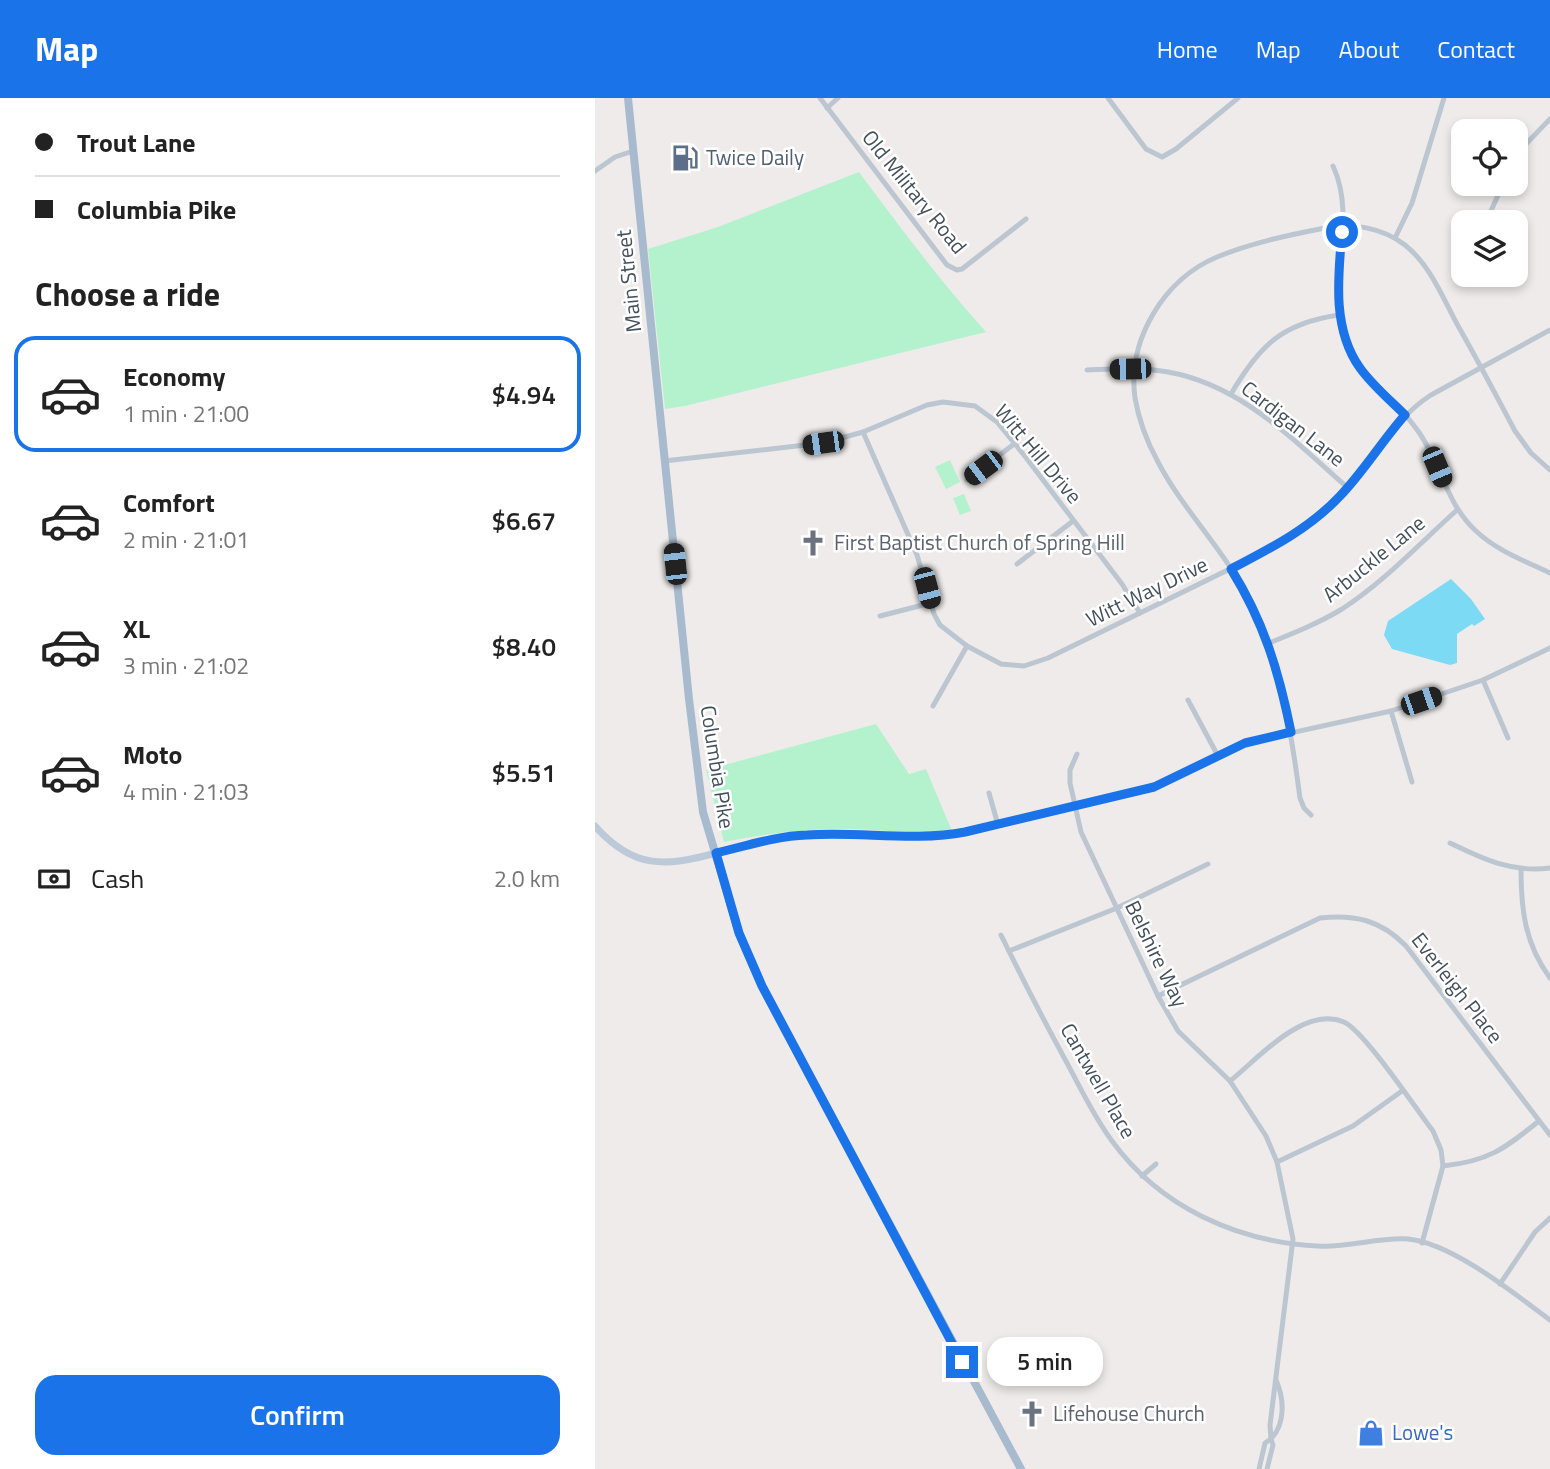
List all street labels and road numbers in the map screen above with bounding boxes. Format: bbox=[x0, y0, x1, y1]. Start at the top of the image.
street label: Old Military Road bbox=[855, 122, 975, 260]
street label: Main Street bbox=[607, 228, 649, 334]
street label: Cardigan Lane bbox=[1235, 372, 1352, 474]
street label: Witt Hill Drive bbox=[987, 396, 1090, 510]
street label: Arbuckle Lane bbox=[1315, 507, 1432, 610]
street label: Witt Way Drive bbox=[1080, 548, 1213, 634]
street label: Columbia Pike bbox=[692, 703, 743, 831]
street label: Belshire Way bbox=[1117, 895, 1197, 1012]
street label: Everleigh Place bbox=[1404, 925, 1511, 1050]
street label: Cantwell Place bbox=[1053, 1017, 1145, 1144]

